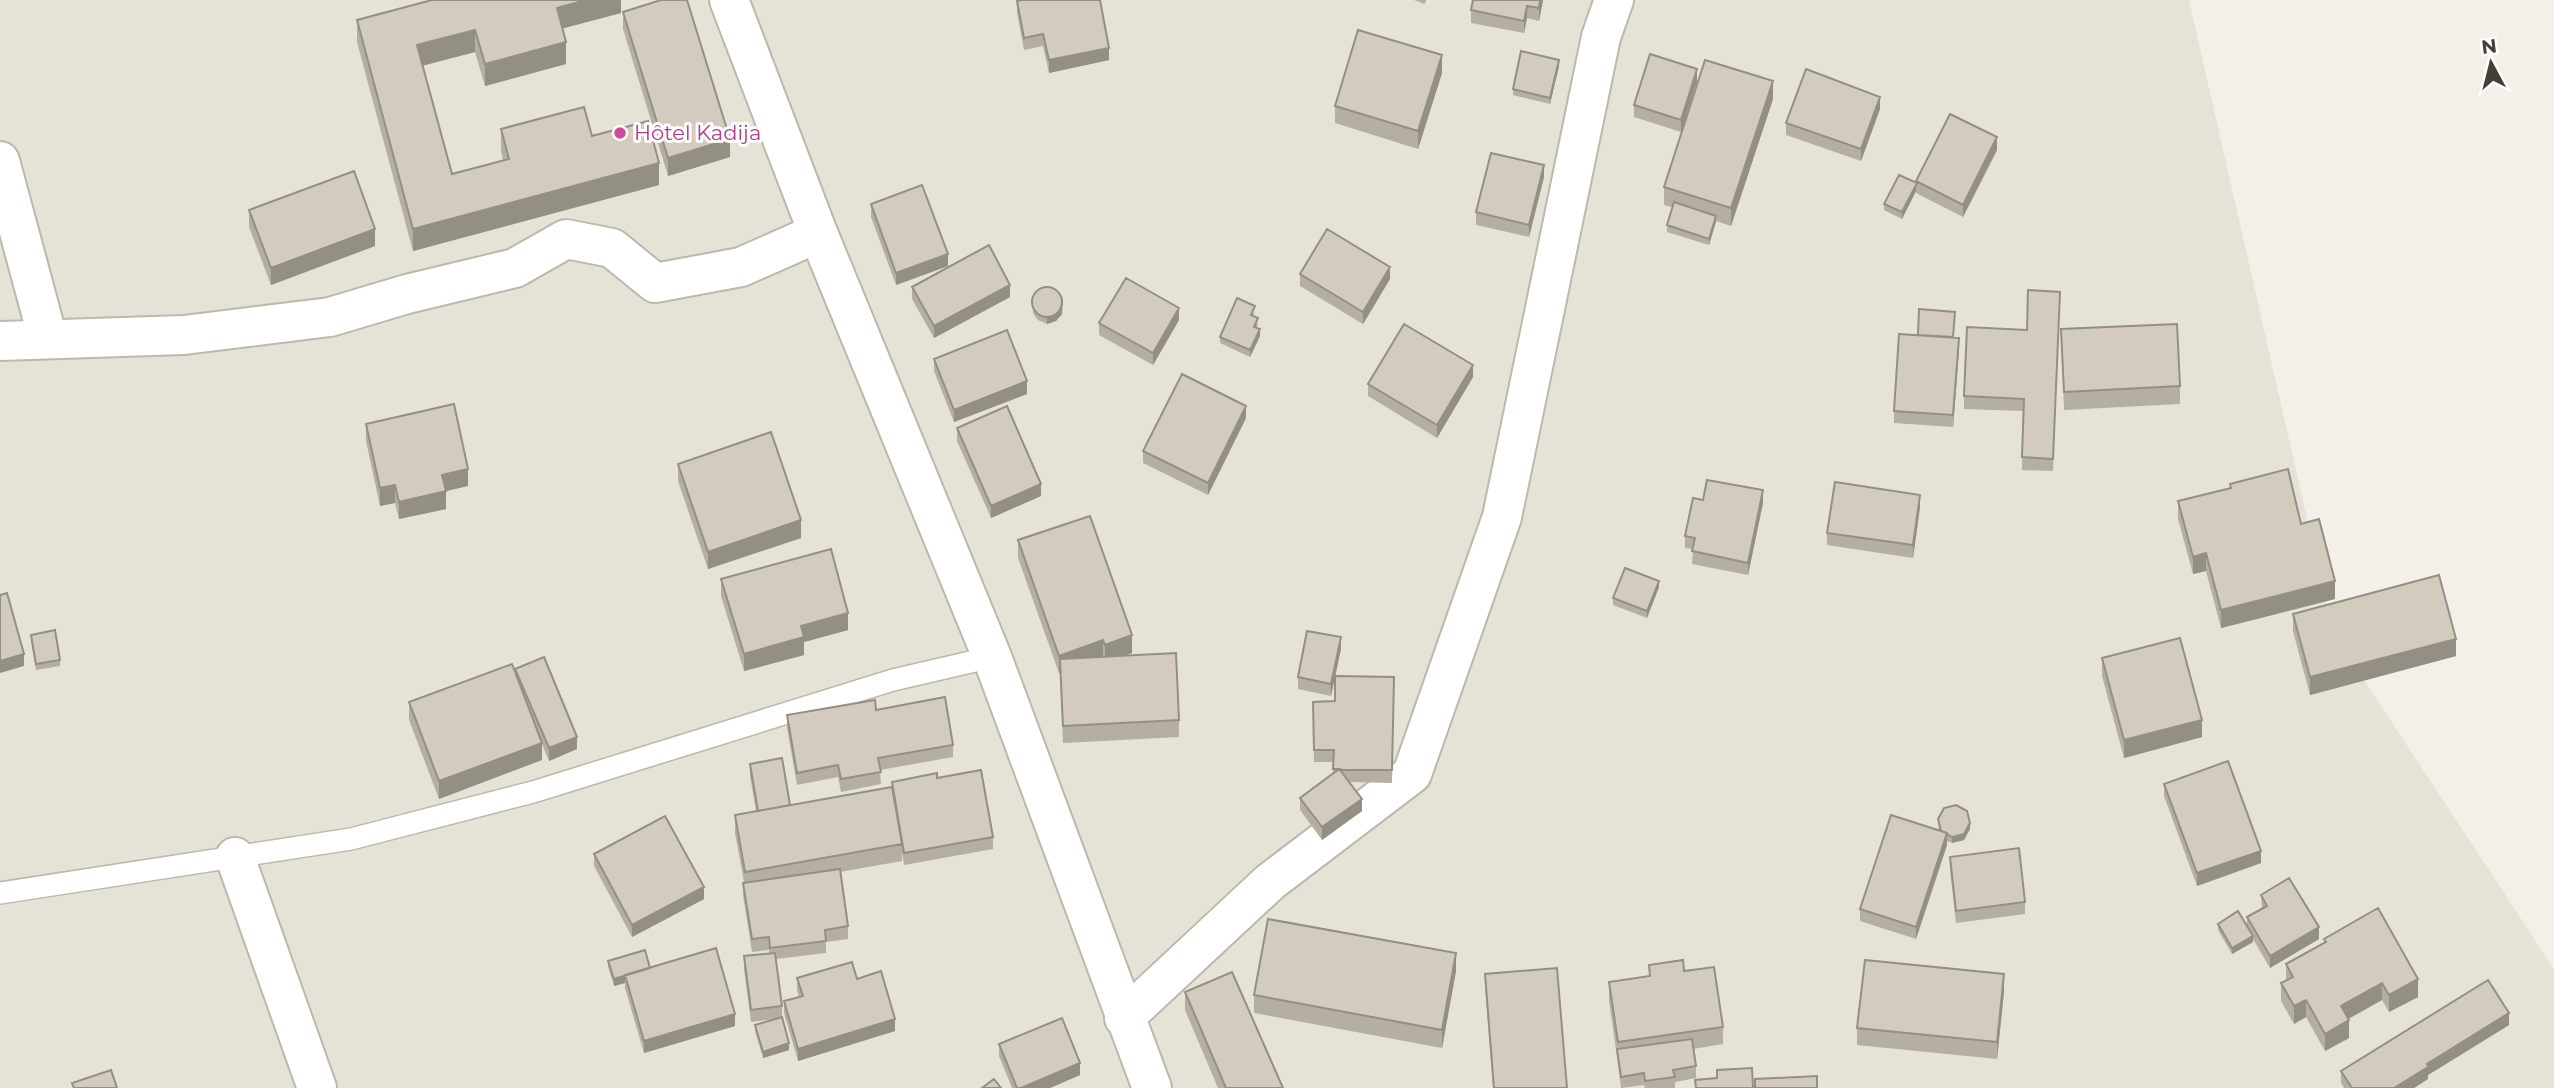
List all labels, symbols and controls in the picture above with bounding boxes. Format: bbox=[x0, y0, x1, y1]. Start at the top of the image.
north arrow bbox=[2456, 28, 2526, 98]
text: N bbox=[2480, 34, 2498, 59]
place label: Hôtel Kadija bbox=[634, 120, 761, 145]
marker: Hôtel Kadija bbox=[612, 125, 628, 141]

